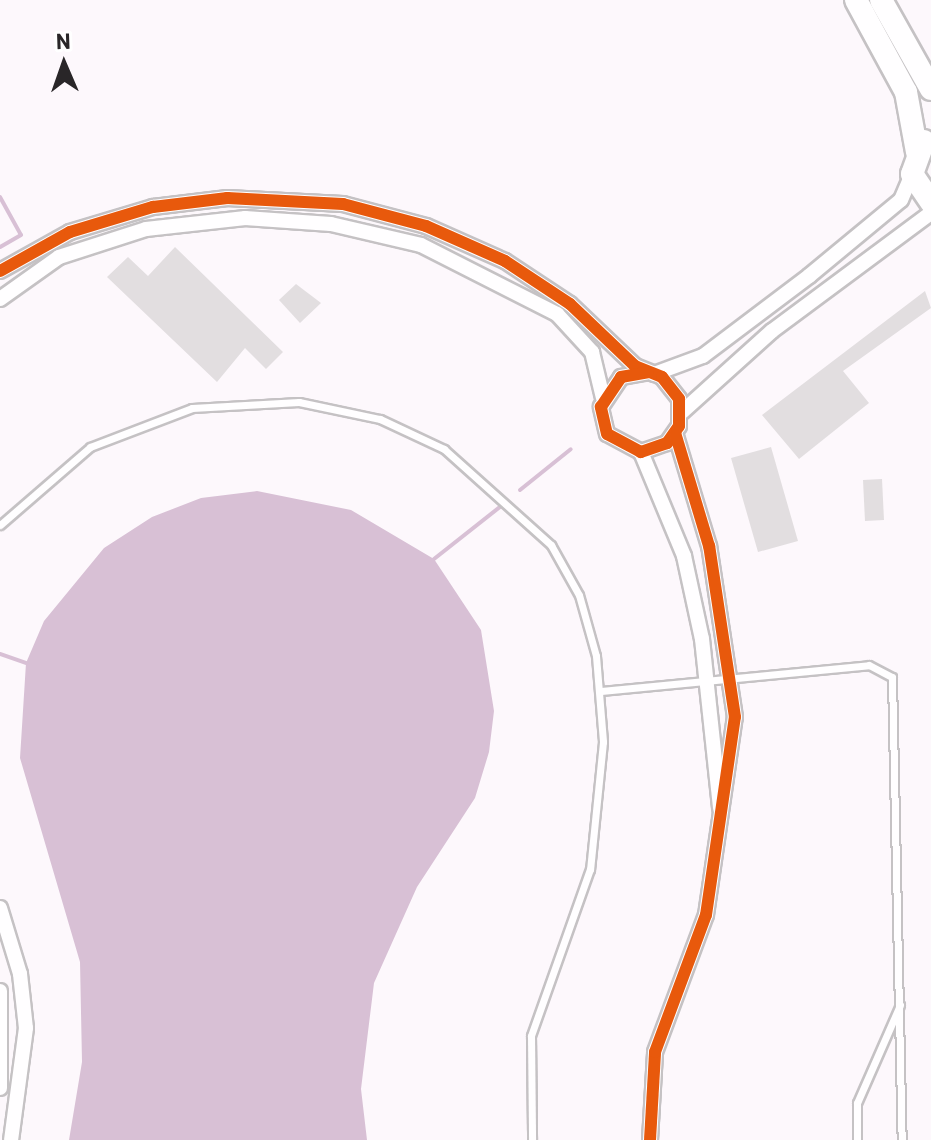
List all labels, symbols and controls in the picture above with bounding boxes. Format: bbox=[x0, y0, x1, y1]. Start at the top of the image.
north arrow bbox=[24, 24, 104, 104]
text: N bbox=[55, 27, 71, 53]

